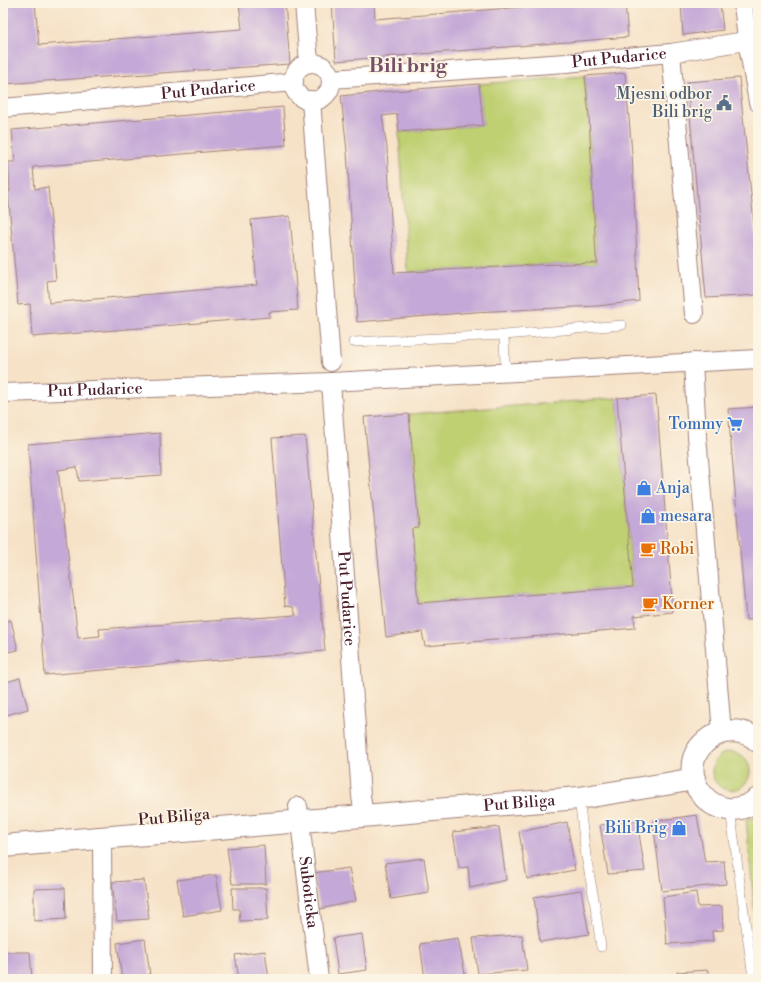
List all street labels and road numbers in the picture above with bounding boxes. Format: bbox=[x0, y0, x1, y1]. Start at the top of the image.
street label: Put Pudarice bbox=[571, 43, 668, 72]
street label: Put Pudarice bbox=[160, 75, 257, 104]
street label: Put Pudarice bbox=[47, 378, 143, 402]
street label: Put Pudarice bbox=[333, 550, 360, 647]
street label: Put Biliga bbox=[482, 790, 557, 816]
street label: Put Biliga bbox=[137, 804, 212, 830]
street label: Suboticka bbox=[294, 855, 323, 930]

